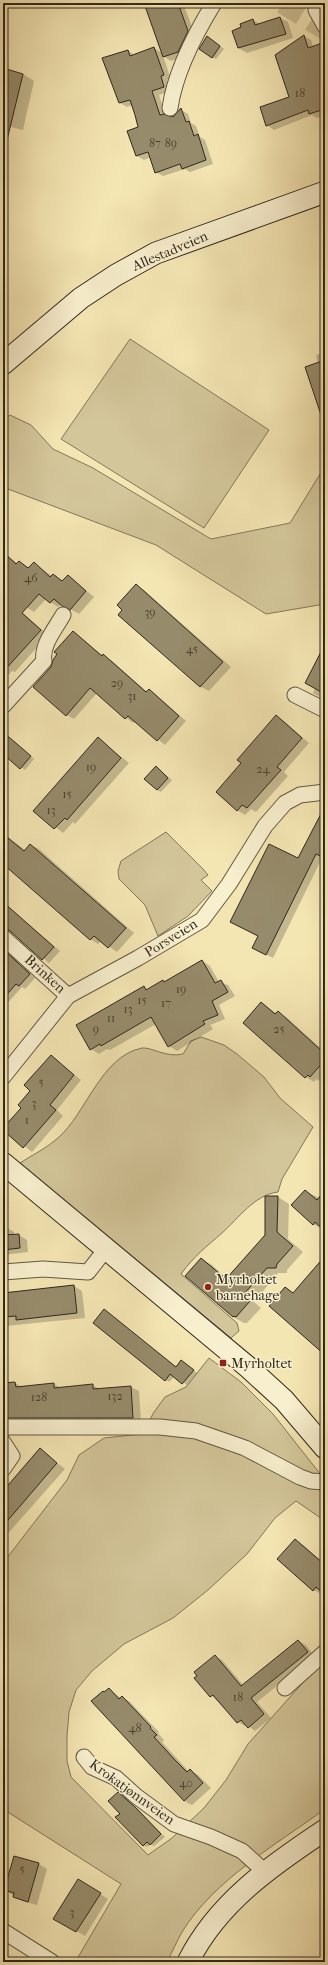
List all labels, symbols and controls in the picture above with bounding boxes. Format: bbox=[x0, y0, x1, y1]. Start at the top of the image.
house number: 18 bbox=[295, 86, 305, 100]
house number: 87 bbox=[149, 136, 161, 150]
house number: 89 bbox=[165, 136, 177, 150]
street label: Allestadveien bbox=[129, 227, 210, 275]
house number: 46 bbox=[24, 571, 38, 585]
house number: 39 bbox=[144, 605, 156, 619]
house number: 45 bbox=[186, 642, 198, 656]
house number: 29 bbox=[111, 676, 123, 690]
house number: 31 bbox=[127, 689, 137, 703]
house number: 19 bbox=[86, 760, 96, 774]
house number: 24 bbox=[256, 762, 271, 776]
house number: 15 bbox=[62, 787, 72, 801]
house number: 13 bbox=[46, 803, 56, 817]
street label: Porsveien bbox=[141, 915, 201, 961]
street label: Brinken bbox=[21, 951, 69, 997]
house number: 19 bbox=[176, 982, 186, 996]
house number: 15 bbox=[137, 993, 147, 1007]
house number: 17 bbox=[161, 996, 171, 1010]
house number: 13 bbox=[123, 1002, 133, 1016]
house number: 11 bbox=[107, 1011, 115, 1025]
house number: 9 bbox=[93, 1022, 99, 1036]
house number: 25 bbox=[273, 1022, 285, 1036]
house number: 5 bbox=[38, 1075, 44, 1089]
house number: 3 bbox=[32, 1096, 37, 1110]
house number: 1 bbox=[25, 1113, 29, 1127]
place label: Myrholtet barnehage bbox=[215, 1271, 279, 1304]
marker: Myrholtet barnehage bbox=[203, 1282, 213, 1292]
place label: Myrholtet bbox=[231, 1355, 292, 1372]
marker: Myrholtet bbox=[218, 1358, 228, 1368]
house number: 132 bbox=[107, 1389, 123, 1403]
house number: 128 bbox=[31, 1390, 47, 1404]
house number: 18 bbox=[233, 1690, 243, 1704]
house number: 48 bbox=[128, 1721, 142, 1735]
street label: Krokatjønnveien bbox=[86, 1755, 178, 1829]
house number: 40 bbox=[179, 1776, 193, 1790]
house number: 5 bbox=[19, 1862, 25, 1876]
house number: 3 bbox=[70, 1905, 75, 1919]

